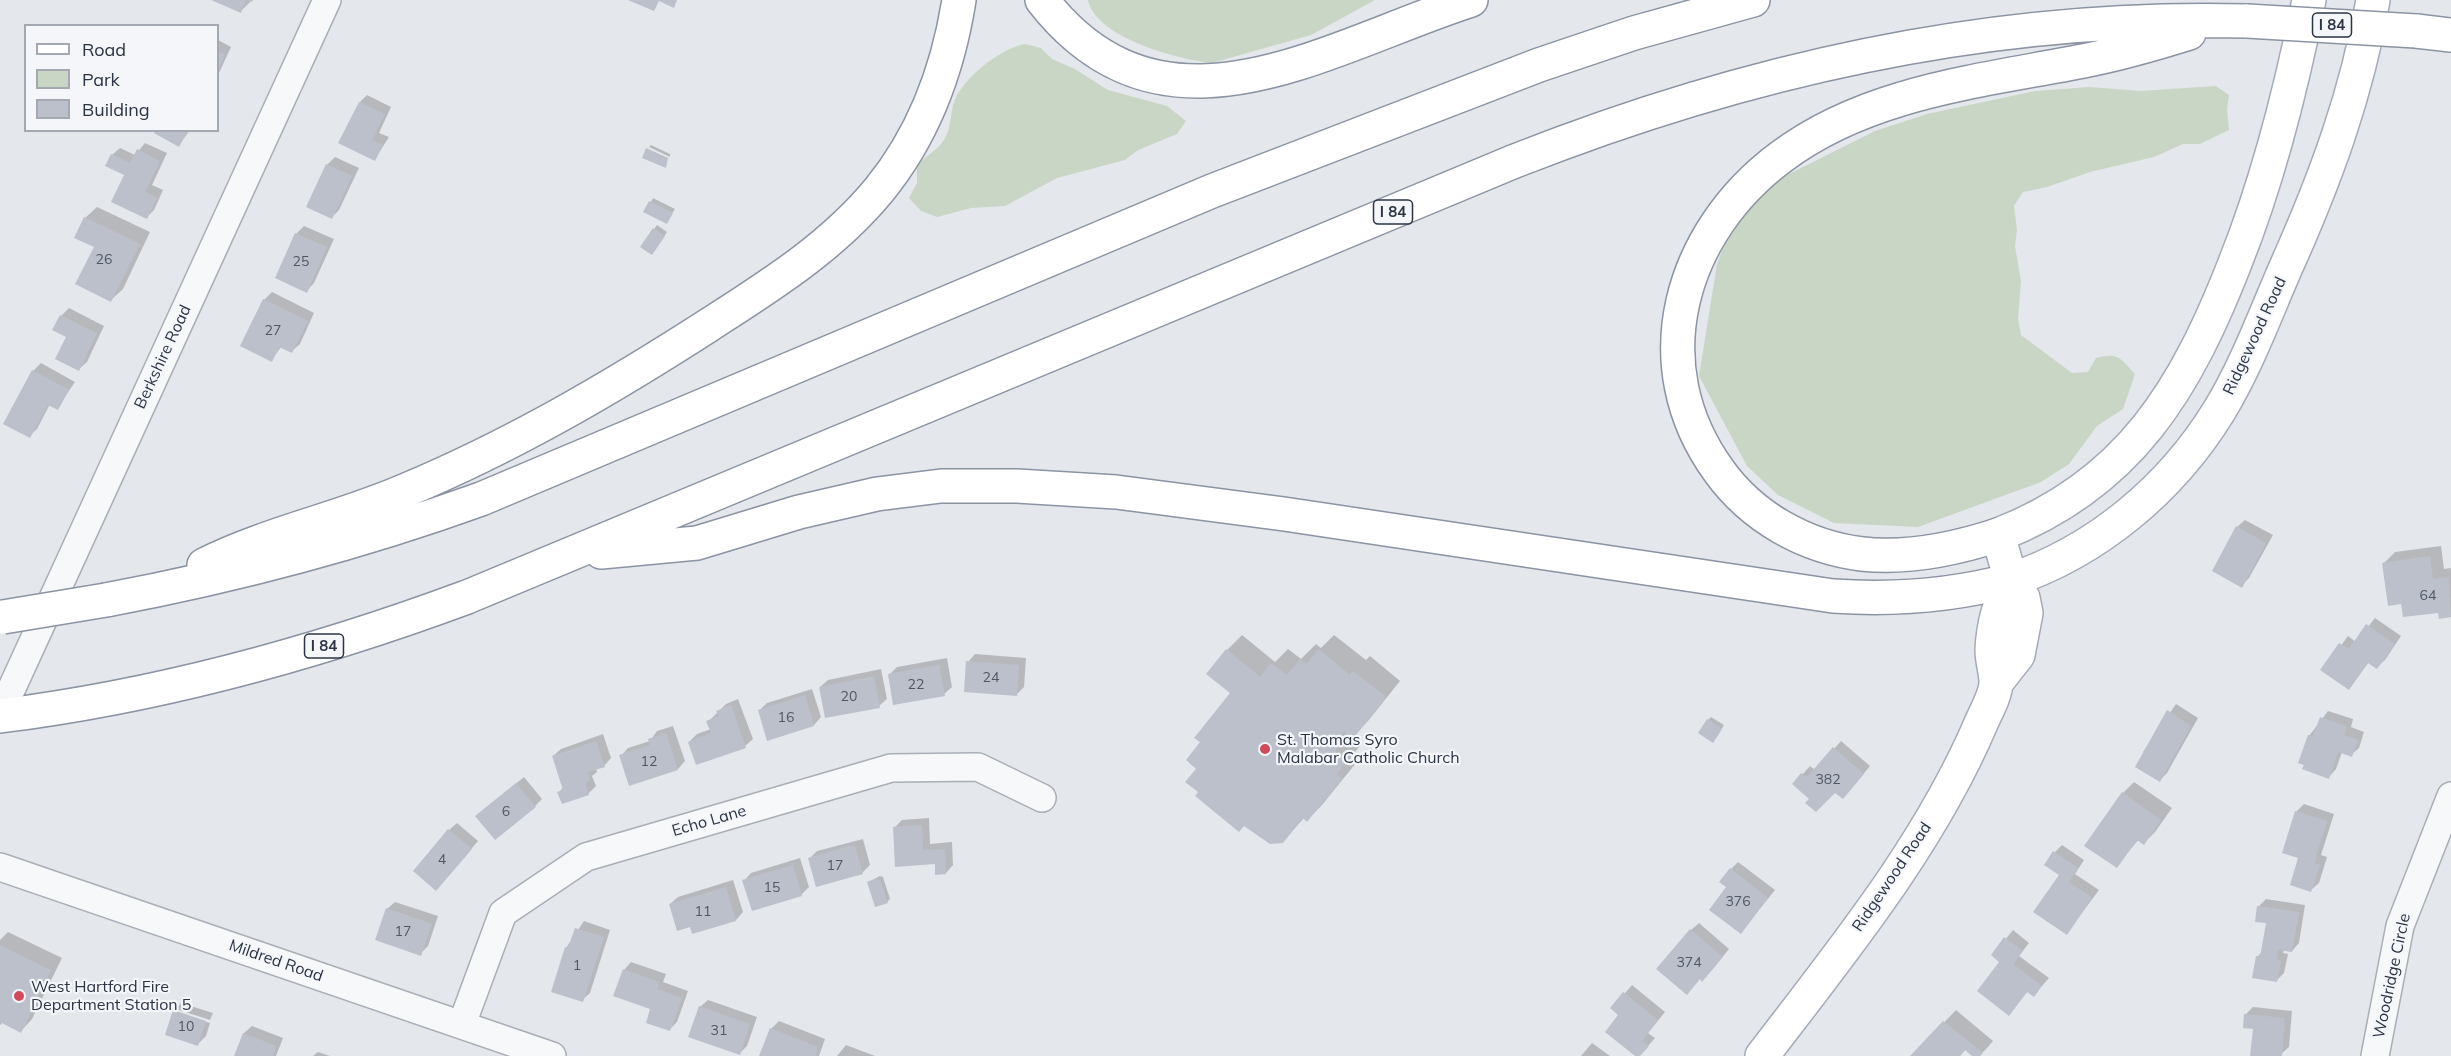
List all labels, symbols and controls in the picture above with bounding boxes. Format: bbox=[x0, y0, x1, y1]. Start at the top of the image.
road number: I 84 bbox=[2312, 13, 2352, 37]
legend bbox=[24, 24, 219, 132]
text: Road bbox=[82, 38, 126, 61]
text: Park bbox=[82, 68, 120, 91]
text: Building bbox=[82, 98, 150, 121]
road number: I 84 bbox=[1374, 200, 1412, 224]
house number: 26 bbox=[96, 252, 112, 268]
house number: 25 bbox=[293, 254, 309, 270]
street label: Ridgewood Road bbox=[2219, 274, 2291, 398]
street label: Berkshire Road bbox=[131, 302, 195, 412]
house number: 27 bbox=[265, 323, 281, 339]
house number: 64 bbox=[2420, 588, 2436, 604]
road number: I 84 bbox=[304, 634, 344, 658]
house number: 24 bbox=[983, 670, 999, 686]
house number: 22 bbox=[908, 677, 924, 693]
house number: 20 bbox=[841, 689, 857, 705]
house number: 16 bbox=[778, 710, 794, 726]
place label: St. Thomas Syro Malabar Catholic Church bbox=[1277, 730, 1460, 768]
marker: St. Thomas Syro Malabar Catholic Church bbox=[1258, 742, 1272, 756]
house number: 12 bbox=[641, 754, 657, 770]
house number: 382 bbox=[1815, 772, 1841, 788]
street label: Echo Lane bbox=[670, 801, 748, 841]
house number: 6 bbox=[502, 804, 510, 820]
street label: Ridgewood Road bbox=[1848, 819, 1936, 935]
house number: 4 bbox=[438, 852, 446, 868]
house number: 17 bbox=[827, 858, 843, 874]
house number: 15 bbox=[764, 880, 780, 896]
house number: 376 bbox=[1725, 894, 1751, 910]
house number: 11 bbox=[695, 904, 711, 920]
street label: Woodridge Circle bbox=[2369, 912, 2415, 1040]
house number: 17 bbox=[395, 924, 411, 940]
street label: Mildred Road bbox=[226, 936, 326, 986]
house number: 374 bbox=[1676, 955, 1702, 971]
house number: 1 bbox=[573, 958, 581, 974]
place label: West Hartford Fire Department Station 5 bbox=[31, 977, 191, 1015]
marker: West Hartford Fire Department Station 5 bbox=[12, 989, 26, 1003]
house number: 10 bbox=[178, 1019, 194, 1035]
house number: 31 bbox=[711, 1023, 727, 1039]

